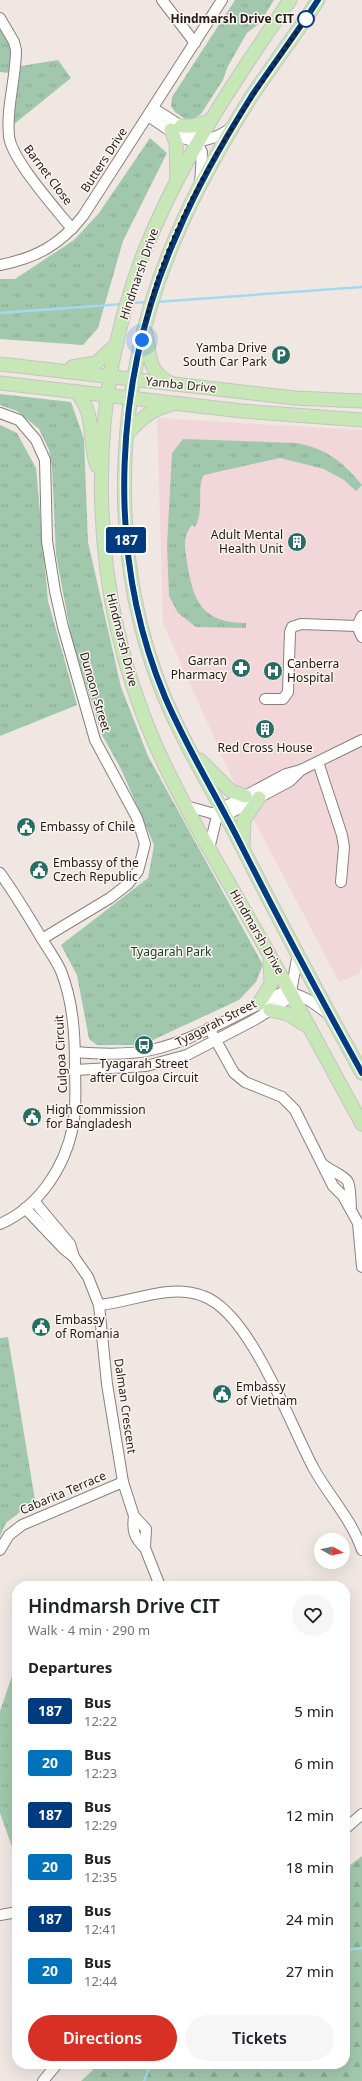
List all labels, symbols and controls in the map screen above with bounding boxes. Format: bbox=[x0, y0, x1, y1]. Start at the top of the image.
place label: Hindmarsh Drive CIT bbox=[170, 10, 294, 27]
marker: Hindmarsh Drive CIT bbox=[297, 10, 315, 28]
street label: Butters Drive bbox=[76, 124, 131, 195]
street label: Barnet Close bbox=[20, 141, 77, 209]
street label: Hindmarsh Drive bbox=[115, 226, 162, 322]
your location bbox=[132, 330, 152, 350]
place label: Yamba Drive South Car Park bbox=[183, 339, 268, 370]
parking icon: Yamba Drive South Car Park bbox=[270, 344, 292, 366]
street label: Yamba Drive bbox=[145, 372, 217, 397]
place label: Adult Mental Health Unit bbox=[211, 526, 284, 557]
line badge: 187 bbox=[103, 527, 149, 553]
text: 187 bbox=[114, 530, 138, 549]
building icon: Adult Mental Health Unit bbox=[286, 531, 308, 553]
street label: Hindmarsh Drive bbox=[103, 591, 142, 689]
street label: Dunoon Street bbox=[76, 650, 115, 734]
place label: Garran Pharmacy bbox=[171, 652, 228, 683]
place label: Canberra Hospital bbox=[287, 655, 339, 686]
pharmacy icon: Garran Pharmacy bbox=[230, 657, 252, 679]
hospital icon: Canberra Hospital bbox=[262, 660, 284, 682]
building icon: Red Cross House bbox=[254, 718, 276, 740]
place label: Red Cross House bbox=[218, 739, 313, 756]
public building icon: Embassy of Chile bbox=[15, 816, 37, 838]
place label: Embassy of Chile bbox=[40, 818, 135, 835]
place label: Embassy of the Czech Republic bbox=[53, 854, 139, 885]
public building icon: Embassy of the Czech Republic bbox=[28, 859, 50, 881]
street label: Hindmarsh Drive bbox=[226, 886, 289, 978]
park label: Tyagarah Park bbox=[131, 943, 212, 960]
street label: Tyagarah Street bbox=[172, 995, 260, 1050]
street label: Culgoa Circuit bbox=[50, 1014, 71, 1094]
bus stop icon: Tyagarah Street after Culgoa Circuit bbox=[133, 1034, 155, 1056]
place label: Tyagarah Street after Culgoa Circuit bbox=[90, 1055, 199, 1086]
place label: High Commission for Bangladesh bbox=[46, 1101, 146, 1132]
public building icon: High Commission for Bangladesh bbox=[21, 1106, 43, 1128]
place label: Embassy of Romania bbox=[55, 1311, 119, 1342]
public building icon: Embassy of Romania bbox=[30, 1316, 52, 1338]
street label: Dalman Crescent bbox=[110, 1357, 141, 1455]
place label: Embassy of Vietnam bbox=[236, 1378, 297, 1409]
public building icon: Embassy of Vietnam bbox=[211, 1383, 233, 1405]
street label: Cabarita Terrace bbox=[17, 1467, 109, 1518]
north arrow bbox=[314, 1533, 350, 1569]
map controls bbox=[314, 1533, 350, 1569]
text: Hindmarsh Drive CIT bbox=[28, 1593, 220, 1619]
button: heart bbox=[292, 1594, 334, 1636]
text: Walk · 4 min · 290 m bbox=[28, 1621, 150, 1639]
text: Departures bbox=[28, 1657, 112, 1677]
text: Bus bbox=[84, 1692, 111, 1712]
text: 187 bbox=[38, 1701, 62, 1720]
text: 5 min bbox=[294, 1701, 334, 1721]
text: 12:22 bbox=[84, 1712, 117, 1730]
text: Bus bbox=[84, 1744, 111, 1764]
text: 20 bbox=[42, 1753, 58, 1772]
text: 6 min bbox=[294, 1753, 334, 1773]
text: 12:23 bbox=[84, 1764, 117, 1782]
text: Bus bbox=[84, 1796, 111, 1816]
text: 187 bbox=[38, 1805, 62, 1824]
text: 12 min bbox=[286, 1805, 334, 1825]
text: 12:29 bbox=[84, 1816, 117, 1834]
text: Bus bbox=[84, 1848, 111, 1868]
text: 20 bbox=[42, 1857, 58, 1876]
text: 18 min bbox=[286, 1857, 334, 1877]
text: 12:35 bbox=[84, 1868, 117, 1886]
text: Bus bbox=[84, 1900, 111, 1920]
text: 187 bbox=[38, 1909, 62, 1928]
text: 24 min bbox=[286, 1909, 334, 1929]
text: 12:41 bbox=[84, 1920, 117, 1938]
text: Bus bbox=[84, 1952, 111, 1972]
text: 20 bbox=[42, 1961, 58, 1980]
text: 27 min bbox=[286, 1961, 334, 1981]
text: 12:44 bbox=[84, 1972, 117, 1990]
button: Directions bbox=[28, 2015, 177, 2061]
button: Tickets bbox=[185, 2015, 334, 2061]

